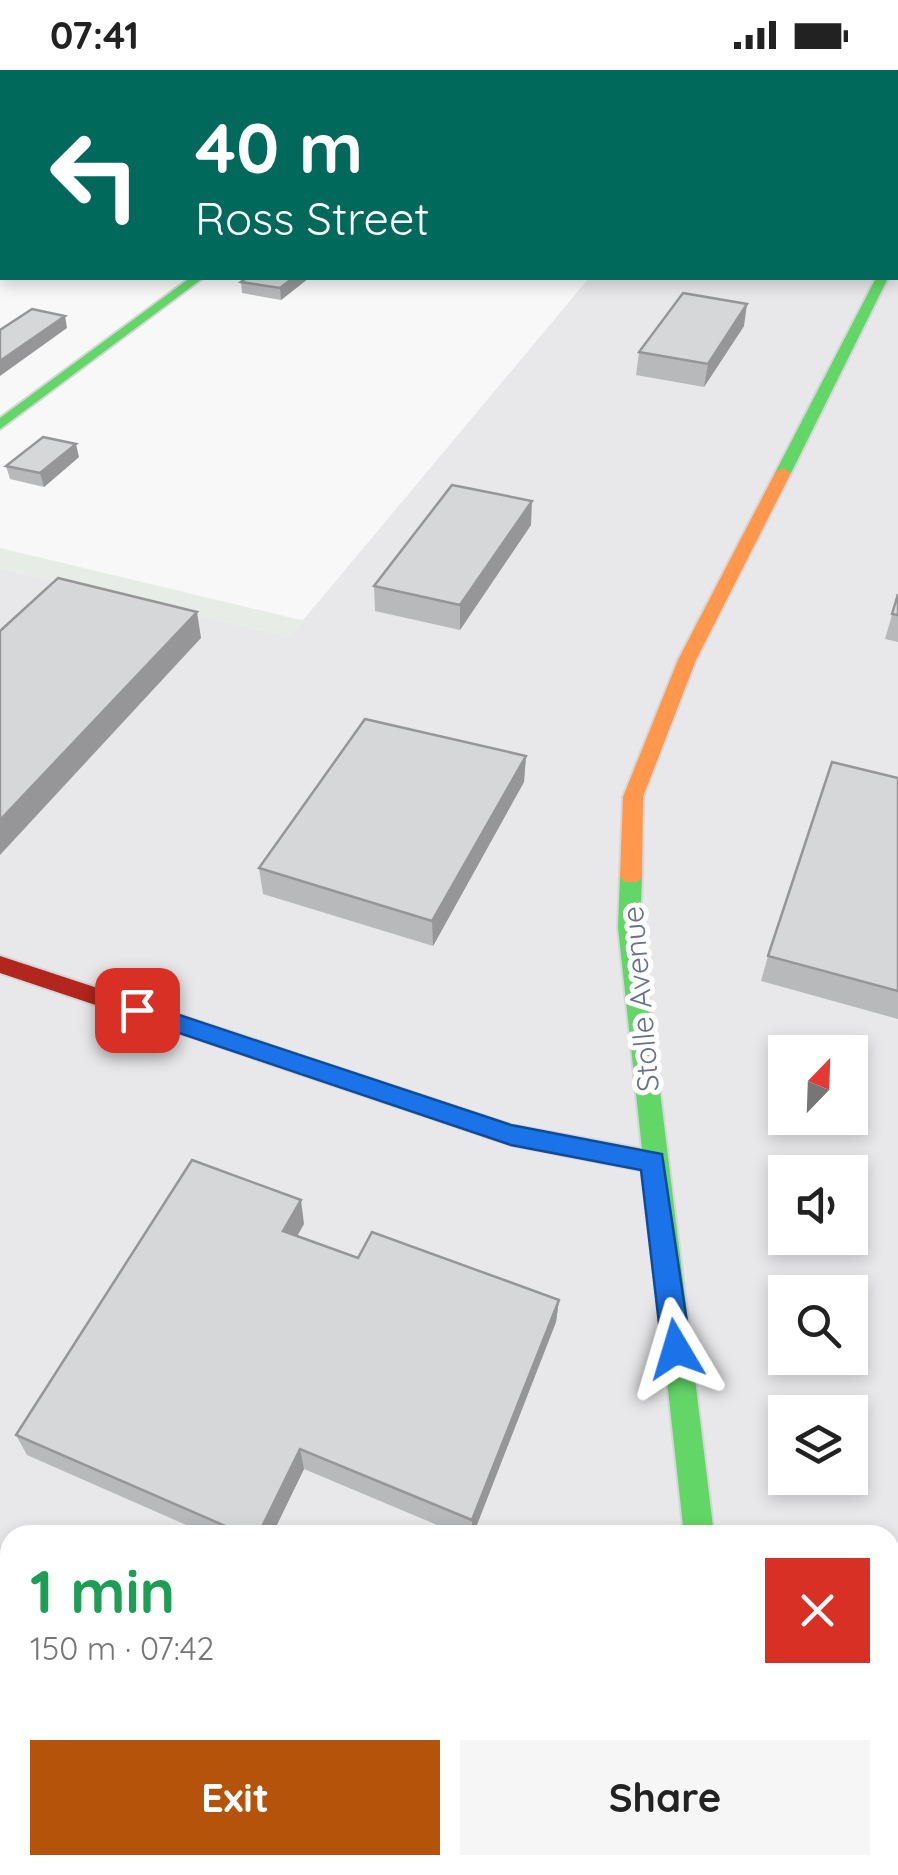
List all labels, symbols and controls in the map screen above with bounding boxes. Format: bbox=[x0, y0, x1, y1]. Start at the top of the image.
text: 07:41 bbox=[50, 11, 139, 59]
text: 40 m bbox=[195, 103, 363, 191]
icon: left bbox=[30, 110, 160, 240]
text: Ross Street bbox=[195, 190, 430, 246]
street label: Stolle Avenue bbox=[613, 905, 667, 1093]
pin bbox=[95, 968, 180, 1053]
icon: arrive bbox=[110, 983, 165, 1038]
north arrow bbox=[768, 1035, 868, 1135]
map controls bbox=[768, 1035, 868, 1495]
button: sound bbox=[768, 1155, 868, 1255]
button: search bbox=[768, 1275, 868, 1375]
position arrow bbox=[624, 1297, 728, 1401]
button: layers bbox=[768, 1395, 868, 1495]
text: 1 min bbox=[30, 1553, 175, 1628]
button: close bbox=[765, 1558, 870, 1663]
text: 150 m · 07:42 bbox=[30, 1628, 214, 1668]
button: Exit bbox=[30, 1740, 440, 1855]
button: Share bbox=[460, 1740, 870, 1855]

